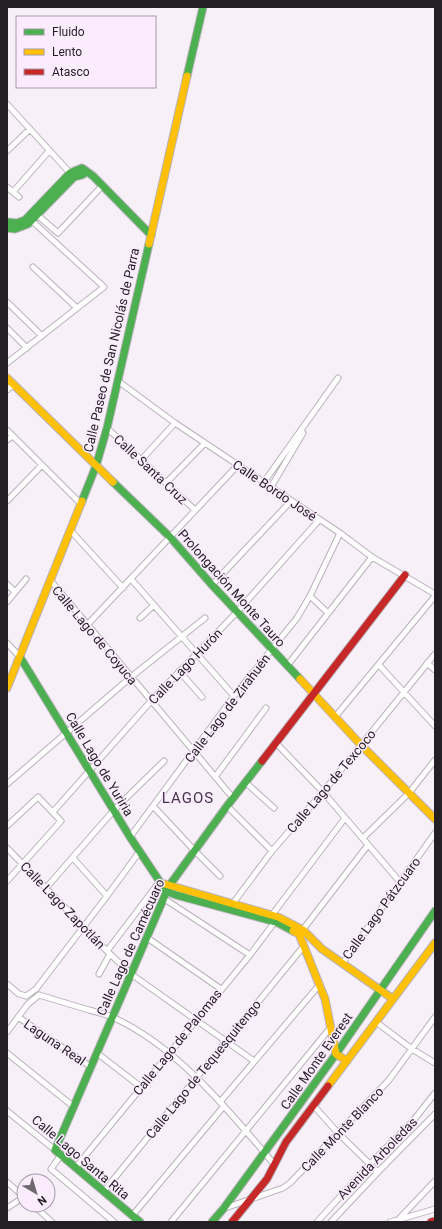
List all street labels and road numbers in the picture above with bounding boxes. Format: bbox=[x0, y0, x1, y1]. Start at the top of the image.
street label: Calle Paseo de San Nicolás de Parra bbox=[81, 247, 142, 454]
street label: Calle Santa Cruz bbox=[111, 431, 191, 508]
street label: Calle Bordo José bbox=[230, 457, 320, 524]
street label: Prolongación Monte Tauro bbox=[175, 527, 288, 650]
street label: Calle Lago de Coyuca bbox=[49, 583, 140, 688]
street label: Calle Lago Hurón bbox=[145, 625, 225, 707]
street label: Calle Lago de Zirahuén bbox=[182, 651, 273, 766]
street label: Calle Lago de Yuriria bbox=[63, 710, 136, 819]
street label: Calle Lago de Texcoco bbox=[284, 727, 379, 836]
street label: Calle Lago Pátzcuaro bbox=[339, 854, 423, 962]
street label: Calle Lago Zapotlán bbox=[17, 859, 108, 952]
street label: Calle Lago de Camécuaro bbox=[94, 877, 167, 1018]
street label: Calle Lago de Palomas bbox=[130, 986, 225, 1098]
street label: Calle Lago de Tequesquitengo bbox=[143, 997, 264, 1142]
street label: Calle Monte Everest bbox=[277, 1010, 355, 1113]
street label: Laguna Real bbox=[21, 1016, 88, 1069]
street label: Calle Monte Blanco bbox=[298, 1084, 387, 1175]
street label: Calle Lago Santa Rita bbox=[29, 1112, 133, 1203]
street label: Avenida Arboledas bbox=[334, 1114, 420, 1202]

